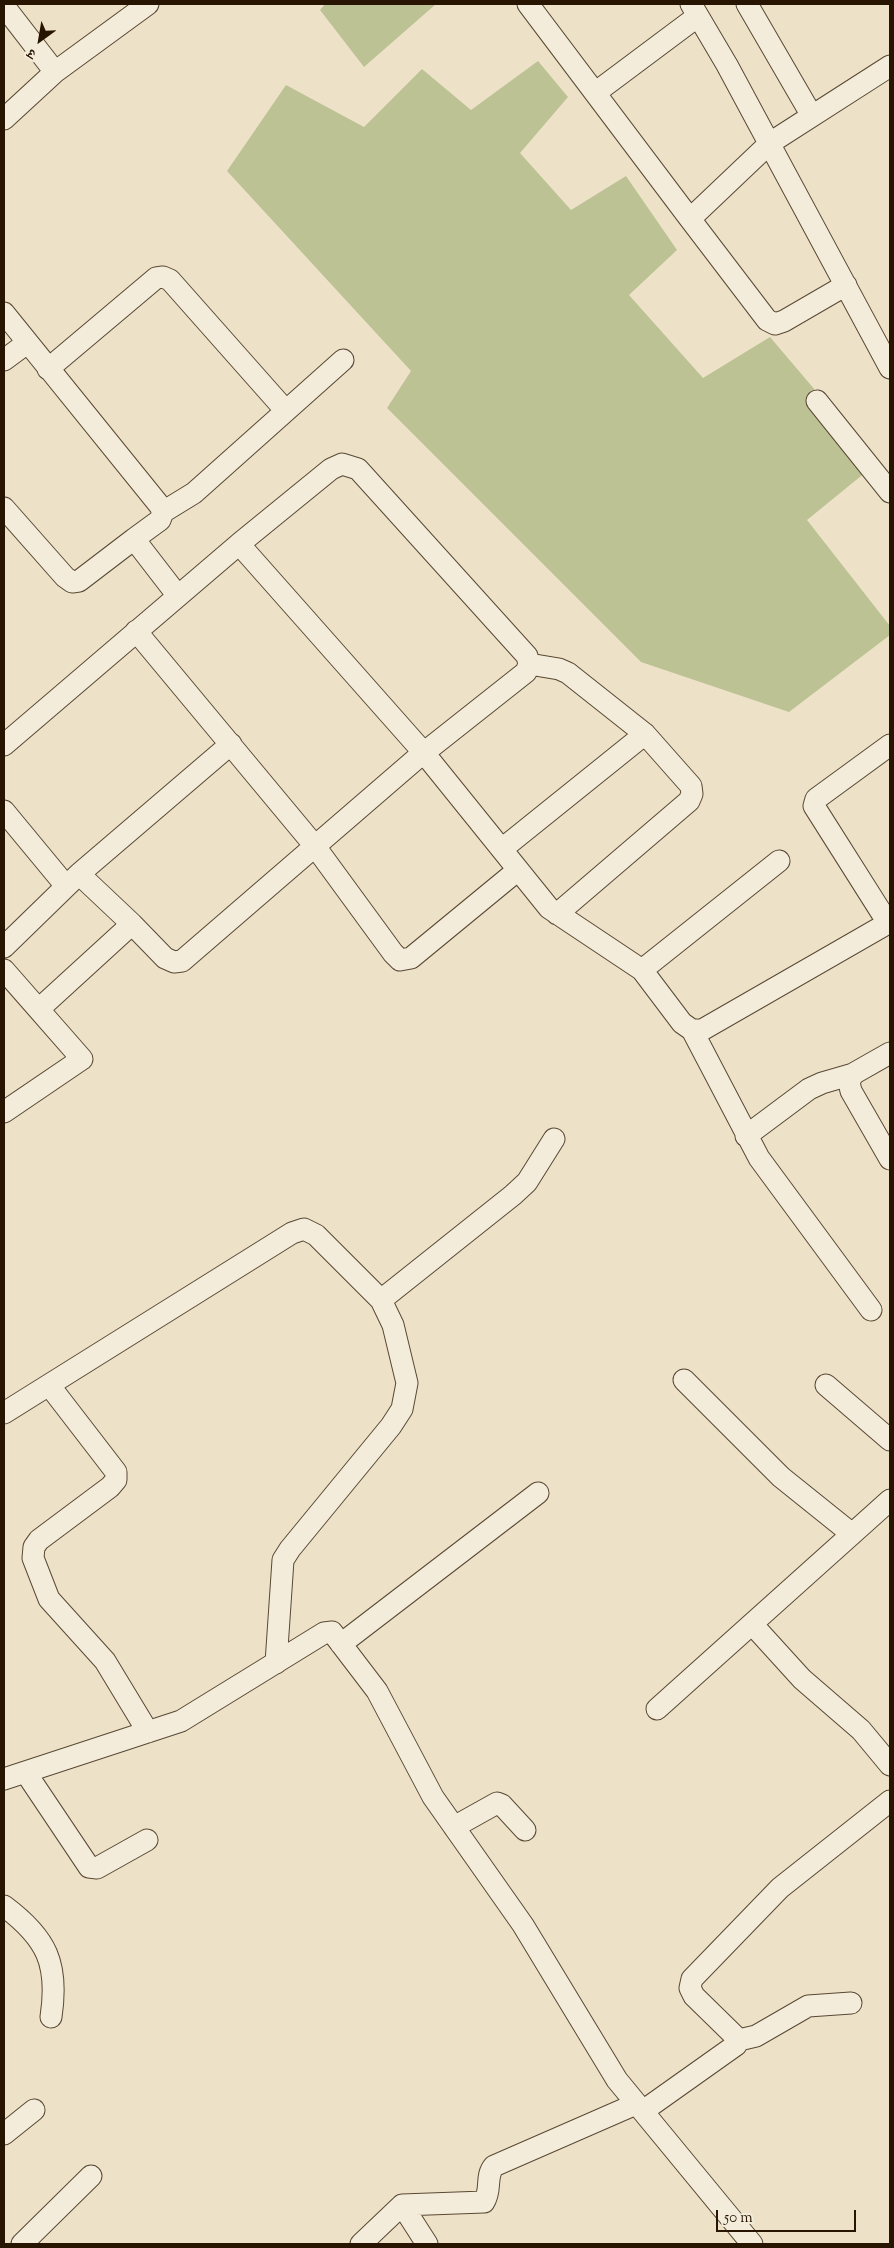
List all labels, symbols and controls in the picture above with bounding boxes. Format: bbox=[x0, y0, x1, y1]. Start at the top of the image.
north arrow bbox=[15, 15, 65, 65]
text: उ bbox=[24, 42, 40, 63]
scale bar bbox=[719, 2200, 859, 2232]
text: 50 m bbox=[724, 2208, 753, 2229]

